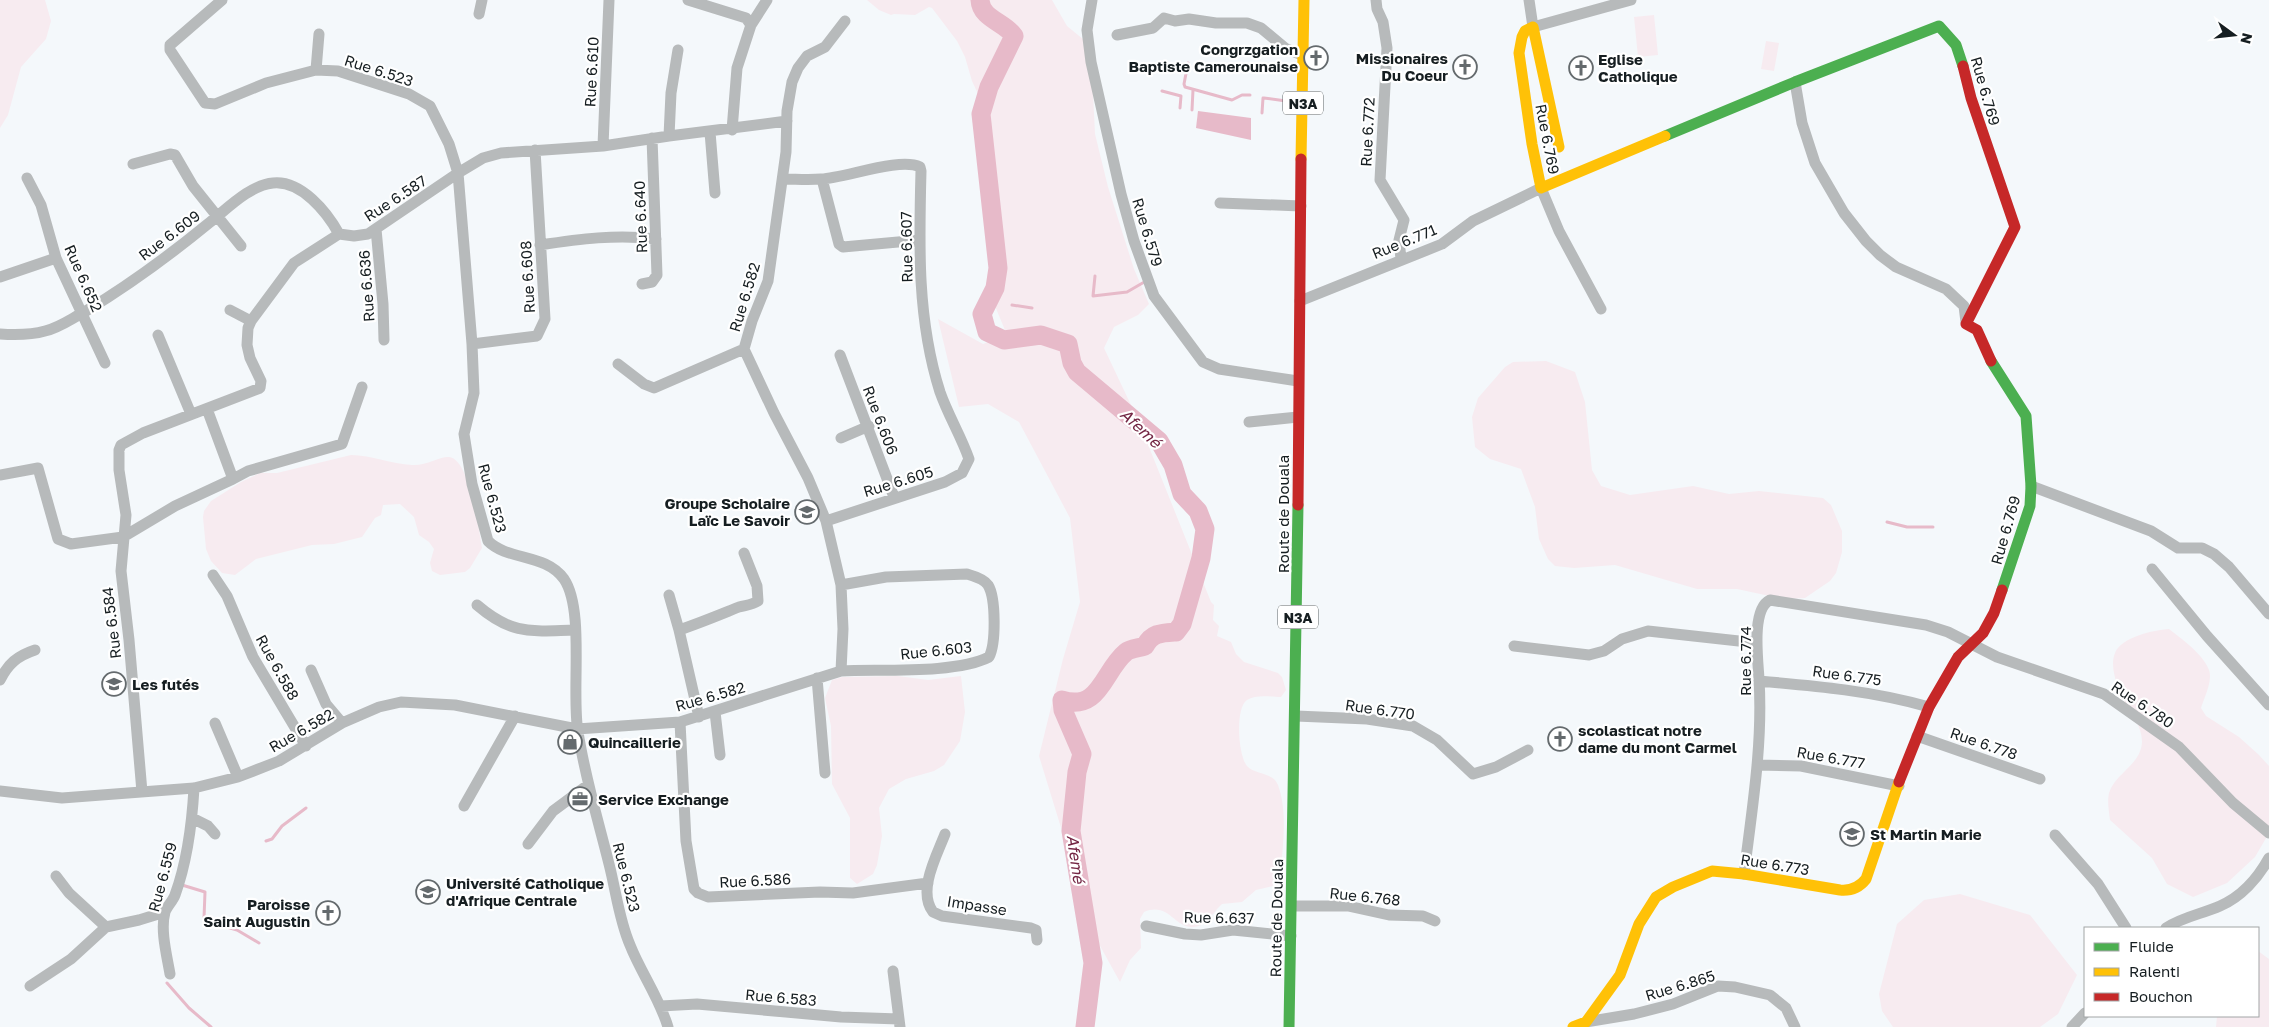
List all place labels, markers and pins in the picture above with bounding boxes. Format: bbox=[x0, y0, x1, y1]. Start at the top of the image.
place label: Congrzgation Baptiste Camerounaise bbox=[1129, 40, 1298, 75]
church icon: Congrzgation Baptiste Camerounaise bbox=[1303, 45, 1329, 71]
place label: Missionaires Du Coeur bbox=[1356, 49, 1448, 84]
place label: Eglise Catholique bbox=[1598, 50, 1678, 85]
church icon: Missionaires Du Coeur bbox=[1452, 54, 1478, 80]
church icon: Eglise Catholique bbox=[1568, 55, 1594, 81]
place label: Groupe Scholaire Laïc Le Savoir bbox=[665, 494, 790, 529]
school or university icon: Groupe Scholaire Laïc Le Savoir bbox=[794, 499, 820, 525]
school or university icon: Les futés bbox=[101, 671, 127, 697]
place label: Les futés bbox=[132, 675, 199, 693]
place label: scolasticat notre dame du mont Carmel bbox=[1578, 721, 1737, 756]
church icon: scolasticat notre dame du mont Carmel bbox=[1547, 726, 1573, 752]
shop icon: Quincaillerie bbox=[557, 729, 583, 755]
place label: Quincaillerie bbox=[588, 733, 681, 751]
office icon: Service Exchange bbox=[567, 786, 593, 812]
place label: Service Exchange bbox=[598, 790, 729, 808]
school or university icon: St Martin Marie bbox=[1839, 821, 1865, 847]
place label: St Martin Marie bbox=[1870, 825, 1982, 843]
place label: Université Catholique d'Afrique Centrale bbox=[446, 874, 604, 909]
school or university icon: Université Catholique d'Afrique Centrale bbox=[415, 879, 441, 905]
place label: Paroisse Saint Augustin bbox=[203, 895, 310, 930]
church icon: Paroisse Saint Augustin bbox=[315, 900, 341, 926]

